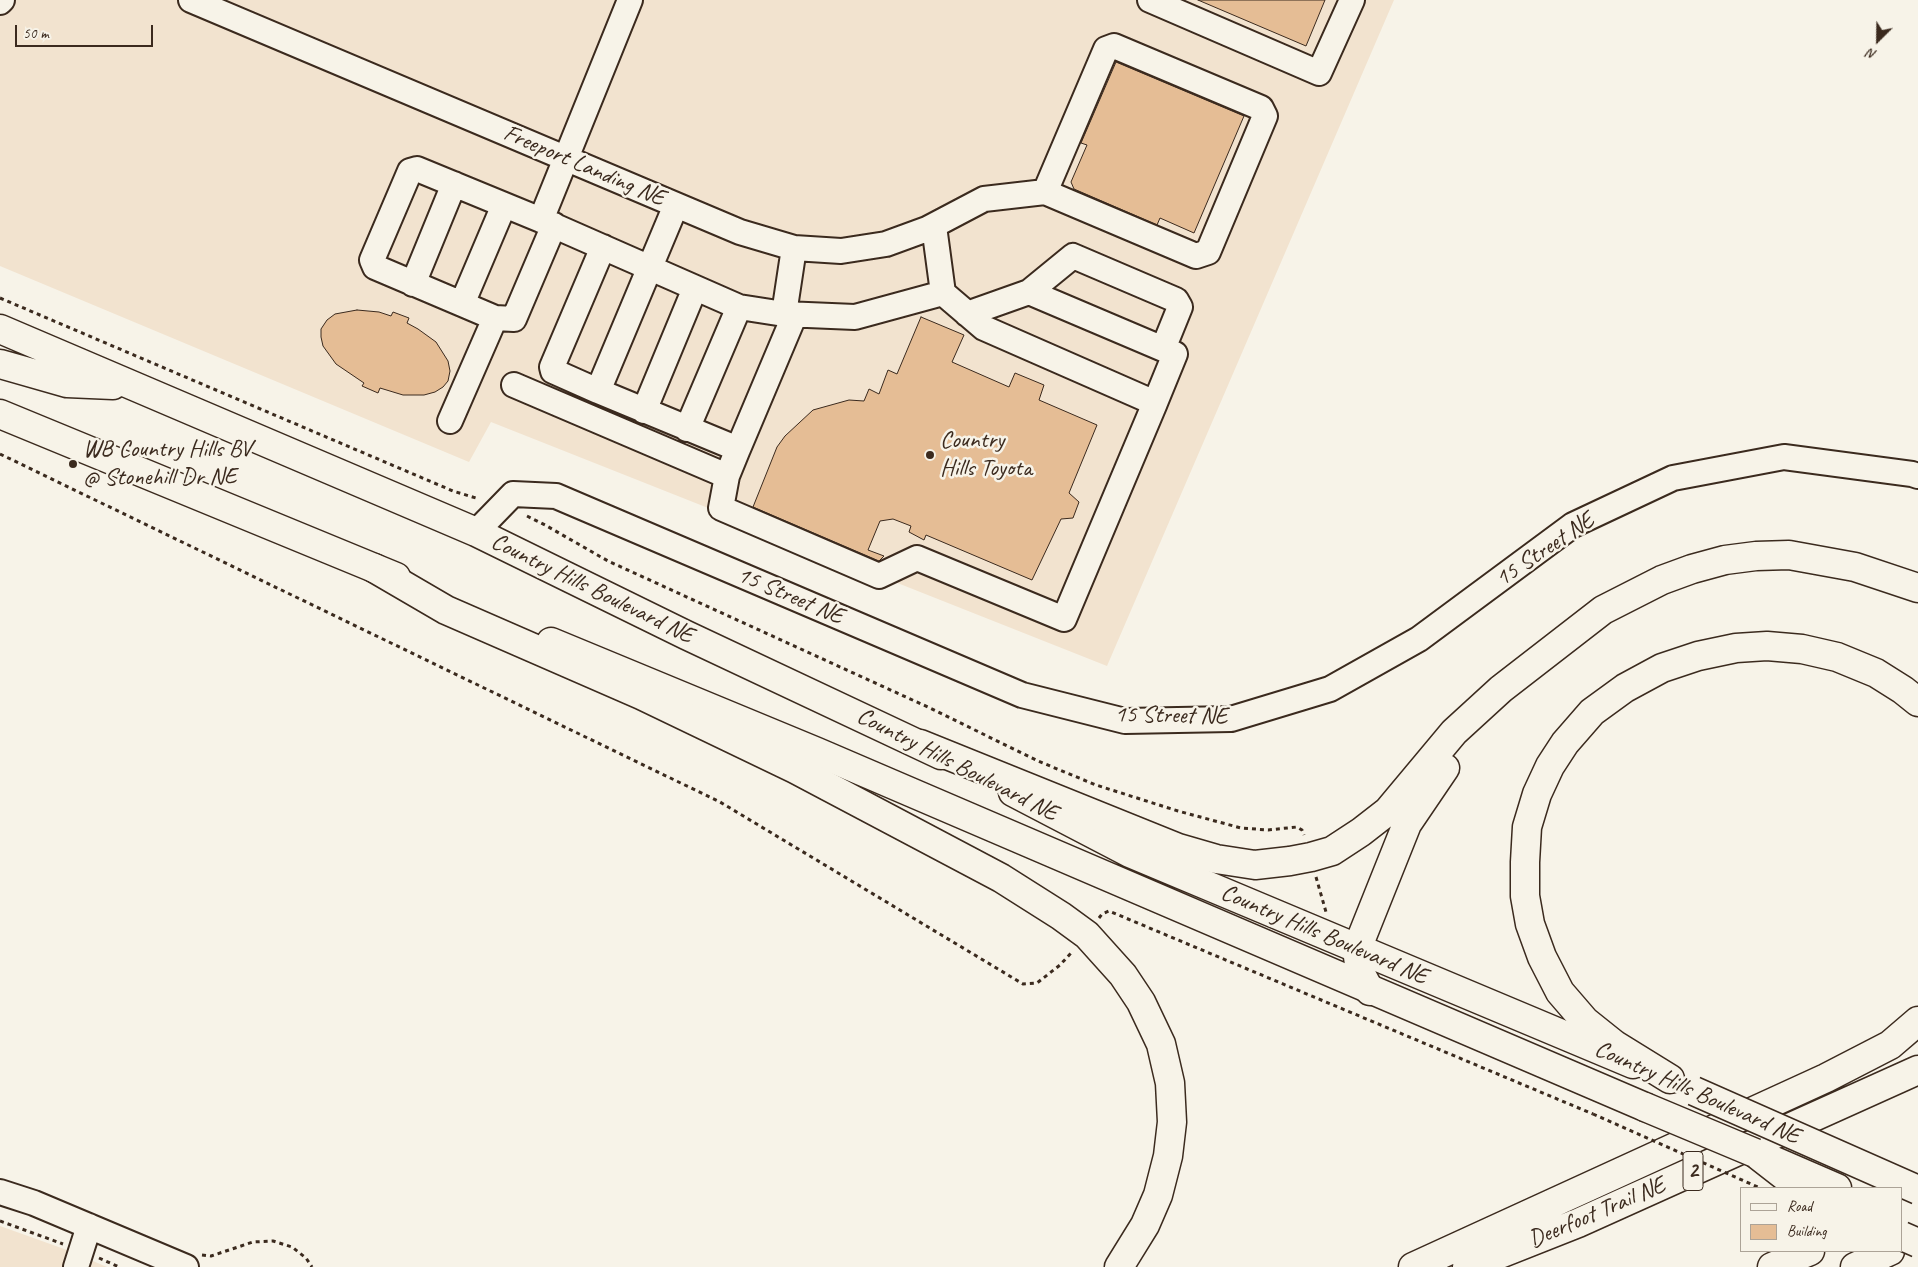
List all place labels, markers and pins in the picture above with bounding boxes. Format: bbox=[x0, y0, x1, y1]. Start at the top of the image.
place label: Country Hills Toyota bbox=[940, 427, 1032, 483]
place label: WB Country Hills BV @ Stonehill Dr NE bbox=[83, 436, 252, 492]
marker: Country Hills Toyota bbox=[924, 449, 936, 461]
marker: WB Country Hills BV @ Stonehill Dr NE bbox=[67, 458, 79, 470]

